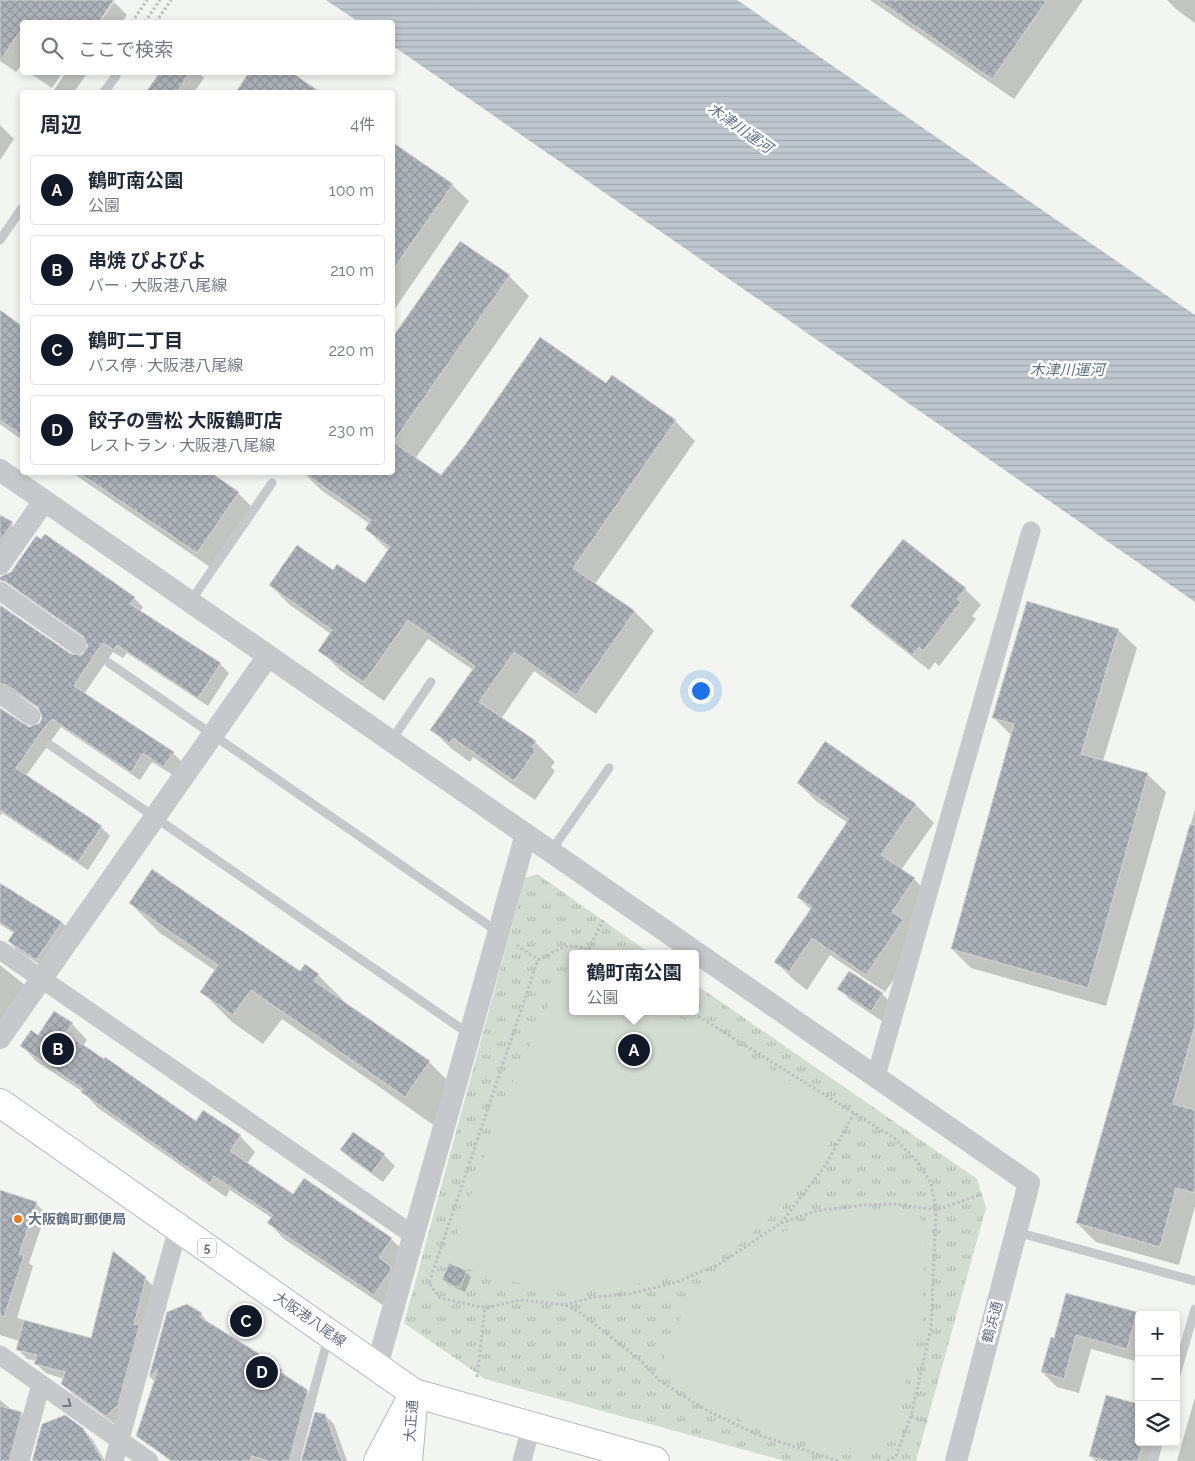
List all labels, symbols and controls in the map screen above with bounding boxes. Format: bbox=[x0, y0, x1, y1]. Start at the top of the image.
search box bbox=[20, 20, 395, 75]
icon: search bbox=[38, 34, 66, 62]
text: ここで検索 bbox=[78, 38, 173, 60]
water label: 木津川運河 bbox=[704, 99, 778, 159]
text: 周辺 bbox=[40, 112, 82, 137]
text: 4件 bbox=[350, 115, 375, 134]
text: 鶴町南公園 bbox=[88, 169, 183, 191]
text: A bbox=[52, 181, 62, 200]
text: 100 m bbox=[329, 181, 374, 200]
text: 公園 bbox=[88, 196, 120, 215]
text: 串焼 ぴよぴよ bbox=[88, 249, 207, 271]
text: B bbox=[52, 261, 62, 280]
text: 210 m bbox=[330, 261, 374, 280]
text: バー · 大阪港八尾線 bbox=[88, 276, 227, 295]
text: 鶴町二丁目 bbox=[88, 329, 183, 351]
text: C bbox=[52, 341, 62, 360]
text: 220 m bbox=[329, 341, 374, 360]
text: バス停 · 大阪港八尾線 bbox=[88, 356, 243, 375]
water label: 木津川運河 bbox=[1029, 361, 1107, 379]
text: 餃子の雪松 大阪鶴町店 bbox=[88, 409, 283, 431]
text: D bbox=[51, 421, 63, 440]
text: 230 m bbox=[329, 421, 374, 440]
text: レストラン · 大阪港八尾線 bbox=[88, 436, 275, 455]
your location bbox=[688, 678, 714, 704]
popup bbox=[569, 950, 699, 1015]
text: 鶴町南公園 bbox=[586, 961, 682, 983]
text: 公園 bbox=[586, 988, 619, 1007]
pin: B bbox=[42, 1030, 74, 1068]
pin: A bbox=[618, 1031, 650, 1069]
place label: 大阪鶴町郵便局 bbox=[28, 1211, 126, 1227]
marker: 大阪鶴町郵便局 bbox=[12, 1213, 24, 1225]
road number: 5 bbox=[198, 1238, 216, 1258]
street label: 大阪港八尾線 bbox=[271, 1288, 349, 1350]
street label: 鶴浜通 bbox=[979, 1300, 1005, 1344]
pin: C bbox=[230, 1302, 262, 1340]
map controls bbox=[1135, 1311, 1180, 1446]
button: + bbox=[1135, 1311, 1180, 1356]
pin: D bbox=[246, 1353, 278, 1391]
button: − bbox=[1135, 1356, 1180, 1401]
one-way arrow bbox=[62, 1398, 72, 1407]
street label: 大正通 bbox=[402, 1399, 420, 1443]
button: layers bbox=[1135, 1401, 1180, 1446]

